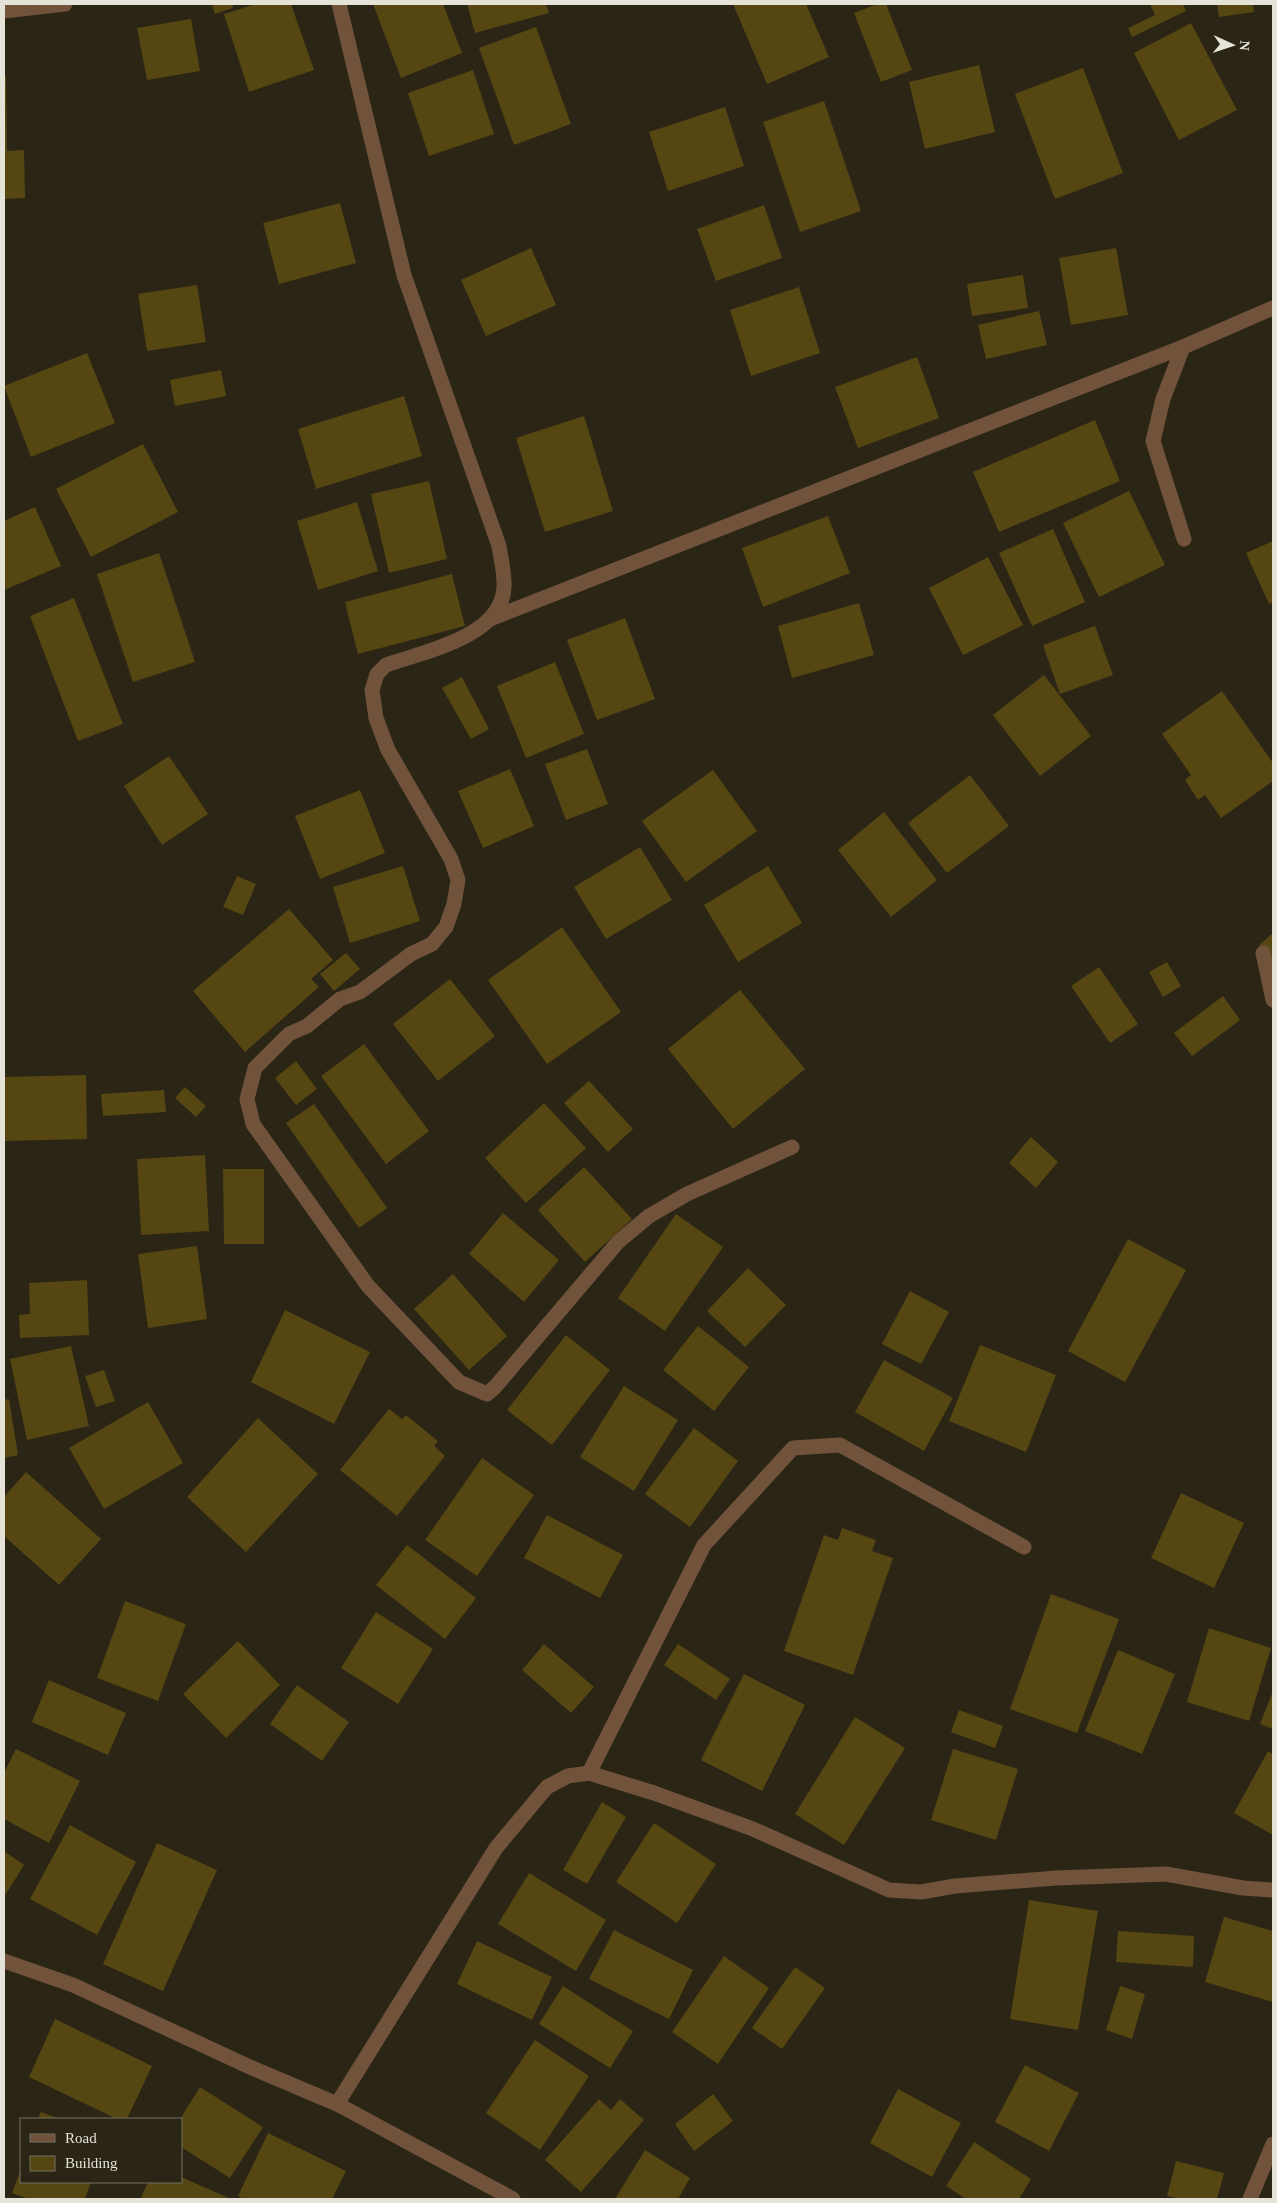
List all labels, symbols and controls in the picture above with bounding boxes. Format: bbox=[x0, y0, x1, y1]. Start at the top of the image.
north arrow bbox=[1207, 20, 1257, 70]
text: N bbox=[1237, 40, 1252, 51]
legend bbox=[20, 2118, 182, 2183]
text: Road bbox=[65, 2130, 97, 2146]
text: Building bbox=[65, 2155, 118, 2171]

